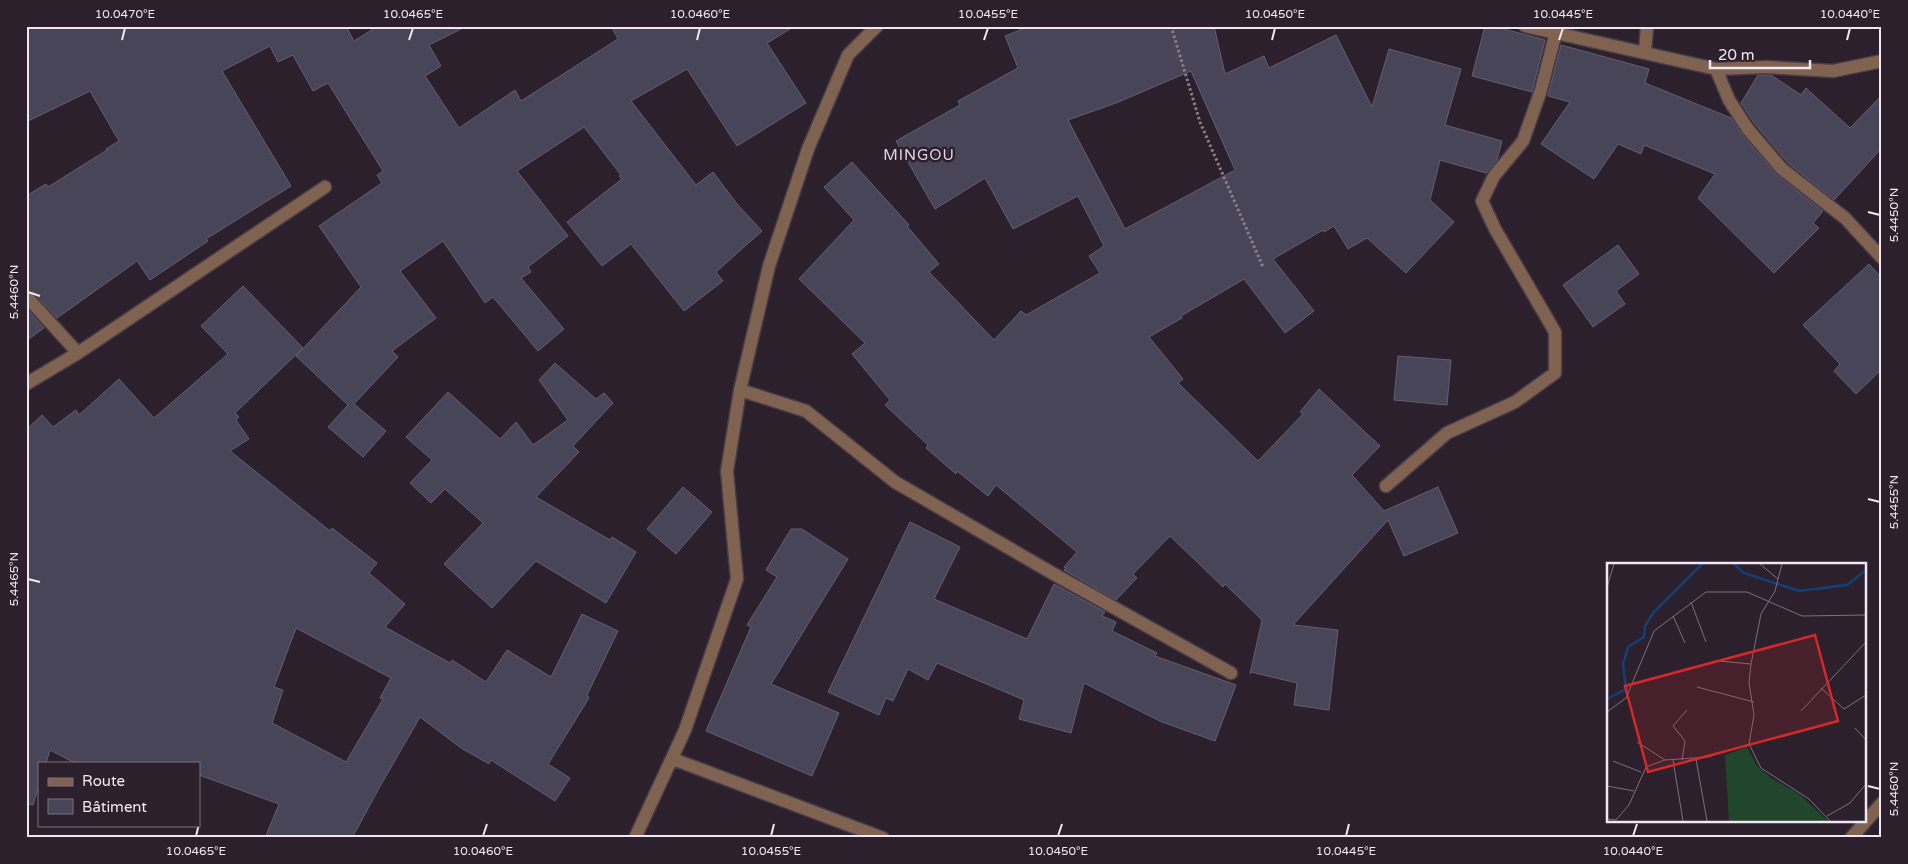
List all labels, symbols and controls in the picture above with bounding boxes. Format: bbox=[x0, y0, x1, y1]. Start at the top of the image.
text: 10.0470°E bbox=[95, 7, 156, 21]
text: 10.0465°E bbox=[383, 7, 443, 21]
text: 10.0460°E bbox=[670, 7, 731, 21]
text: 10.0455°E bbox=[958, 7, 1018, 21]
text: 10.0450°E bbox=[1245, 7, 1306, 21]
text: 10.0445°E bbox=[1533, 7, 1593, 21]
text: 10.0440°E bbox=[1820, 7, 1881, 21]
scale bar bbox=[1710, 38, 1810, 70]
text: 20 m bbox=[1718, 46, 1755, 64]
district label: MINGOU bbox=[883, 146, 955, 164]
text: 5.4450°N bbox=[1887, 188, 1901, 242]
text: 5.4460°N bbox=[7, 265, 21, 319]
text: 5.4455°N bbox=[1887, 475, 1901, 529]
text: 5.4465°N bbox=[7, 552, 21, 606]
inset map bbox=[1607, 563, 1866, 822]
legend bbox=[38, 762, 200, 826]
text: 5.4460°N bbox=[1887, 762, 1901, 816]
text: Route bbox=[82, 772, 125, 790]
text: Bâtiment bbox=[82, 798, 147, 816]
text: 10.0465°E bbox=[166, 844, 226, 858]
text: 10.0460°E bbox=[453, 844, 514, 858]
text: 10.0455°E bbox=[741, 844, 801, 858]
text: 10.0450°E bbox=[1028, 844, 1089, 858]
text: 10.0445°E bbox=[1316, 844, 1376, 858]
text: 10.0440°E bbox=[1603, 844, 1664, 858]

